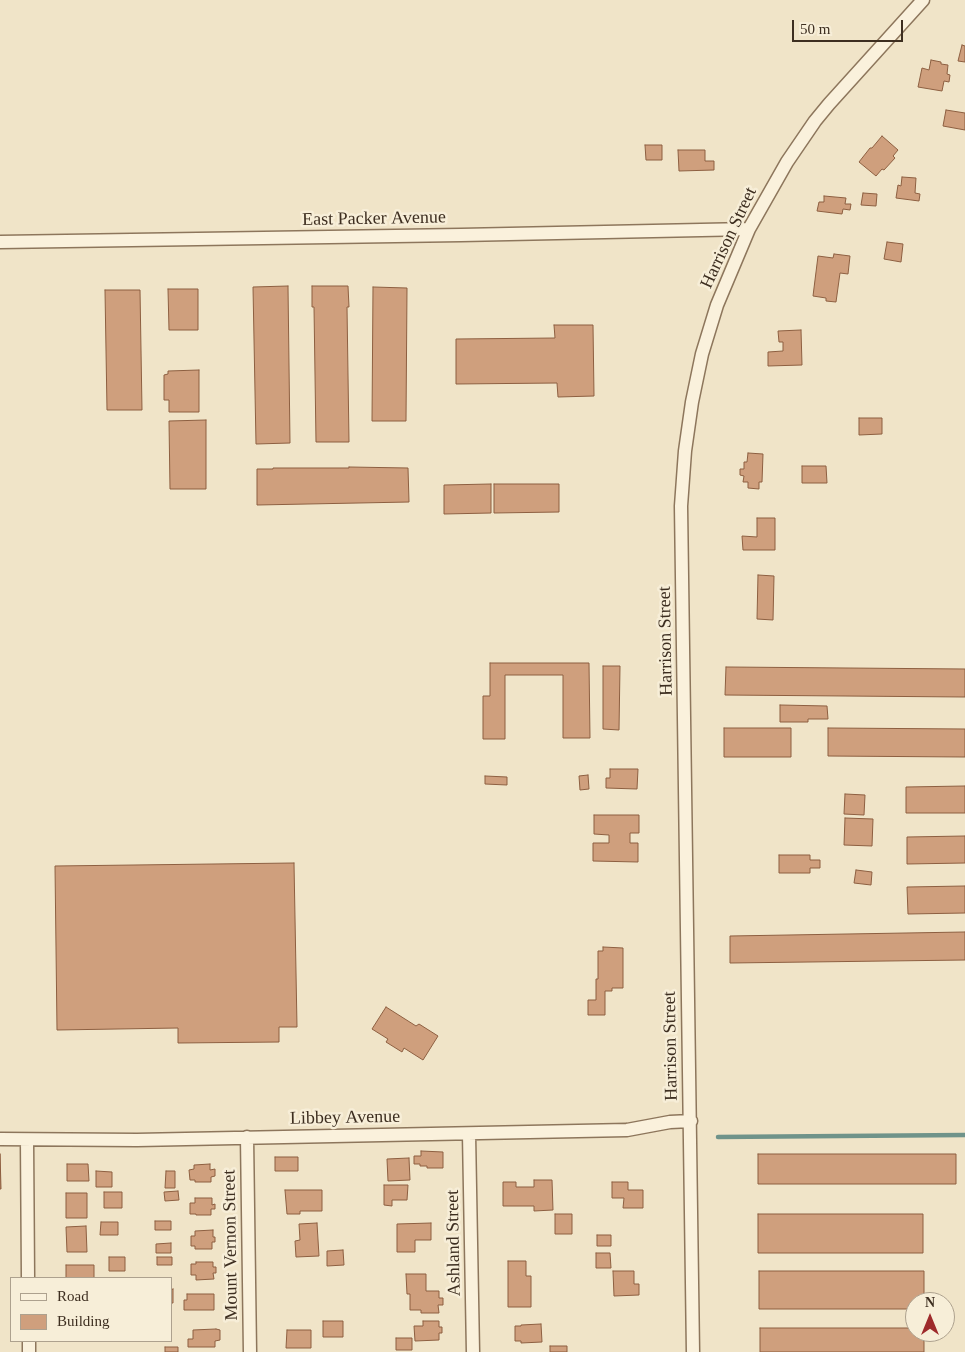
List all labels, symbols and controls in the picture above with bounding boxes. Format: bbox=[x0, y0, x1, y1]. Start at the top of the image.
scale bar bbox=[795, 10, 906, 42]
text: 50 m bbox=[800, 21, 830, 37]
street label: Harrison Street bbox=[696, 184, 762, 292]
street label: East Packer Avenue bbox=[302, 207, 446, 231]
street label: Harrison Street bbox=[654, 586, 678, 696]
street label: Harrison Street bbox=[659, 991, 683, 1101]
street label: Libbey Avenue bbox=[290, 1106, 400, 1130]
street label: Mount Vernon Street bbox=[219, 1169, 243, 1321]
street label: Ashland Street bbox=[442, 1190, 466, 1296]
legend bbox=[10, 1277, 172, 1342]
text: Road bbox=[57, 1288, 89, 1304]
north arrow bbox=[905, 1292, 955, 1342]
text: N bbox=[925, 1295, 935, 1310]
text: Building bbox=[57, 1313, 110, 1329]

